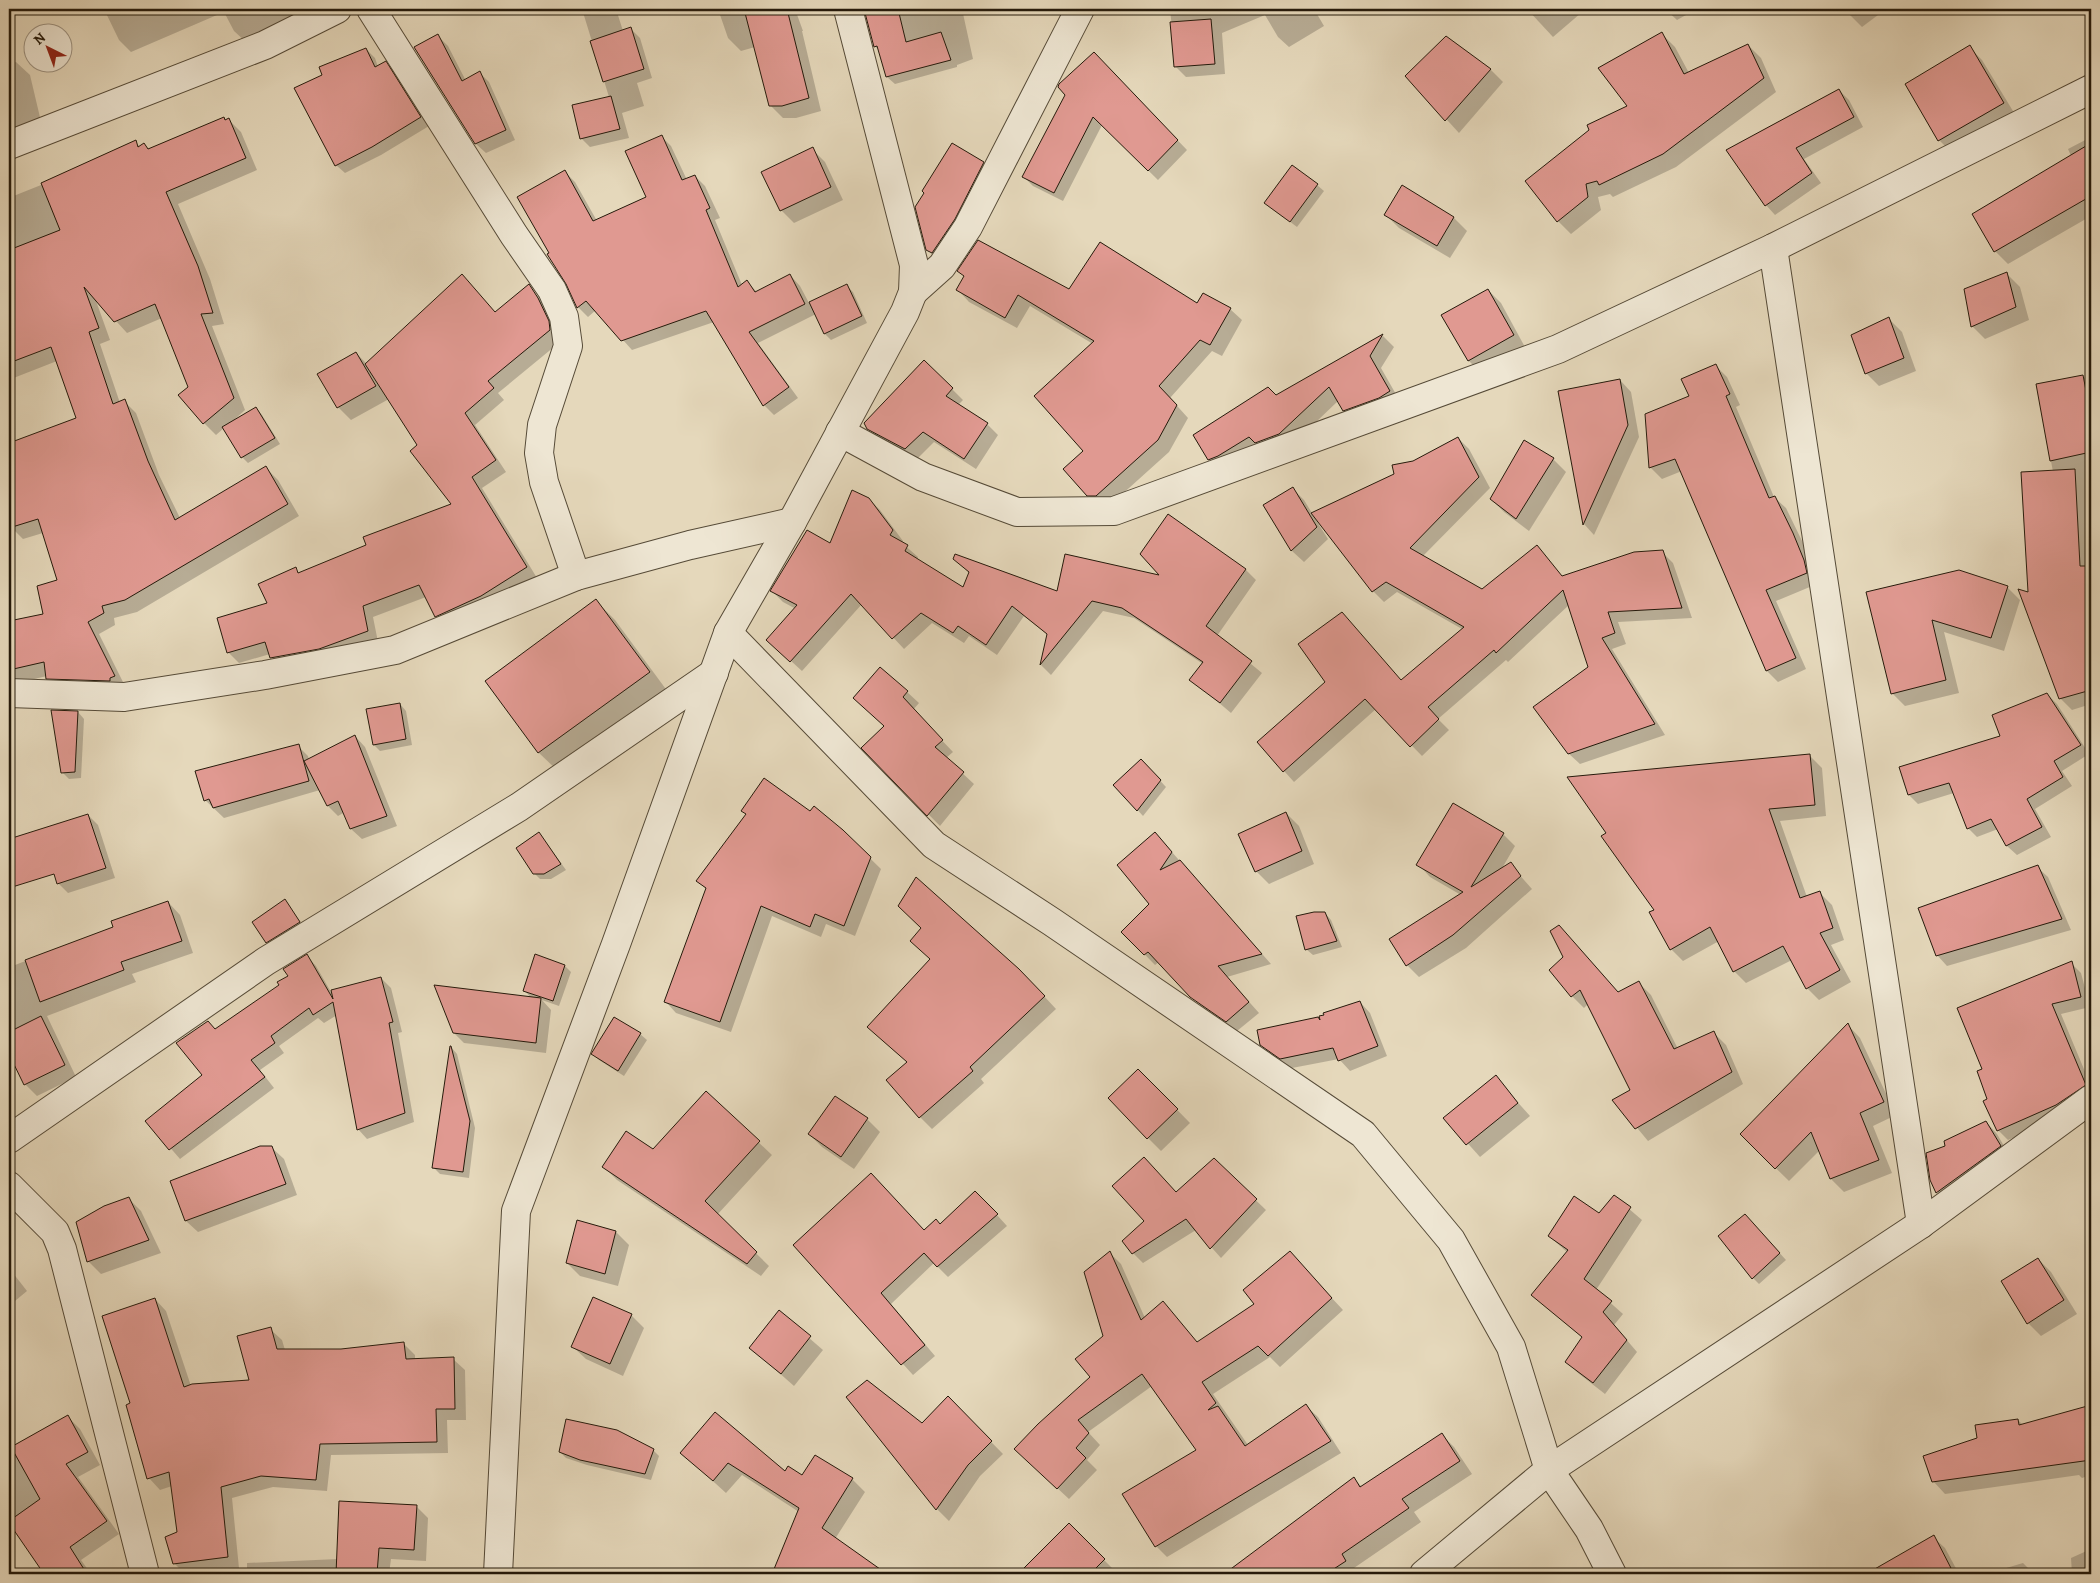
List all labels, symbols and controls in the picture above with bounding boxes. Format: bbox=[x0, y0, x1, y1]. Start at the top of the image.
north arrow bbox=[22, 22, 72, 72]
text: N bbox=[29, 28, 50, 49]

